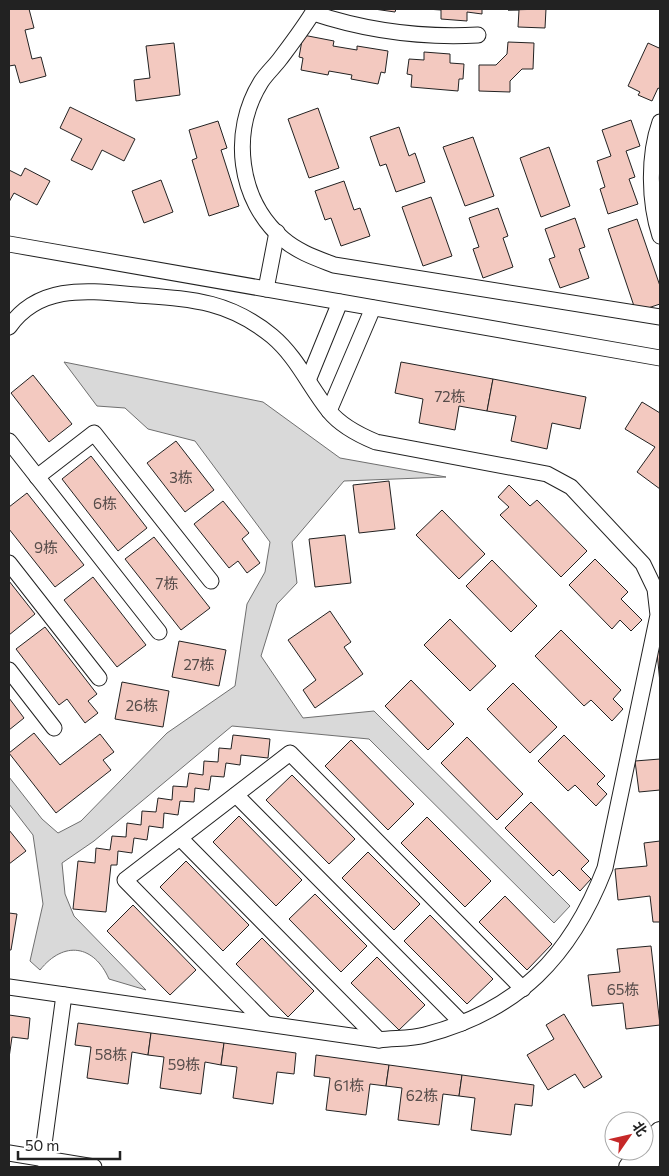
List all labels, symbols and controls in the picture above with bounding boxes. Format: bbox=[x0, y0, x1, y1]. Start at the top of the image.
house number: 72栋 bbox=[434, 387, 466, 405]
house number: 3栋 bbox=[169, 468, 193, 486]
house number: 6栋 bbox=[93, 494, 117, 512]
house number: 9栋 bbox=[34, 538, 58, 556]
house number: 7栋 bbox=[156, 574, 178, 592]
house number: 27栋 bbox=[183, 655, 215, 673]
house number: 26栋 bbox=[126, 696, 158, 714]
house number: 65栋 bbox=[607, 980, 639, 998]
house number: 58栋 bbox=[95, 1045, 127, 1063]
house number: 59栋 bbox=[168, 1055, 200, 1073]
house number: 61栋 bbox=[334, 1076, 364, 1094]
house number: 62栋 bbox=[406, 1086, 438, 1104]
north arrow bbox=[604, 1111, 654, 1161]
text: 北 bbox=[629, 1118, 651, 1139]
scale bar bbox=[18, 1128, 120, 1160]
text: 50 m bbox=[25, 1136, 59, 1154]

